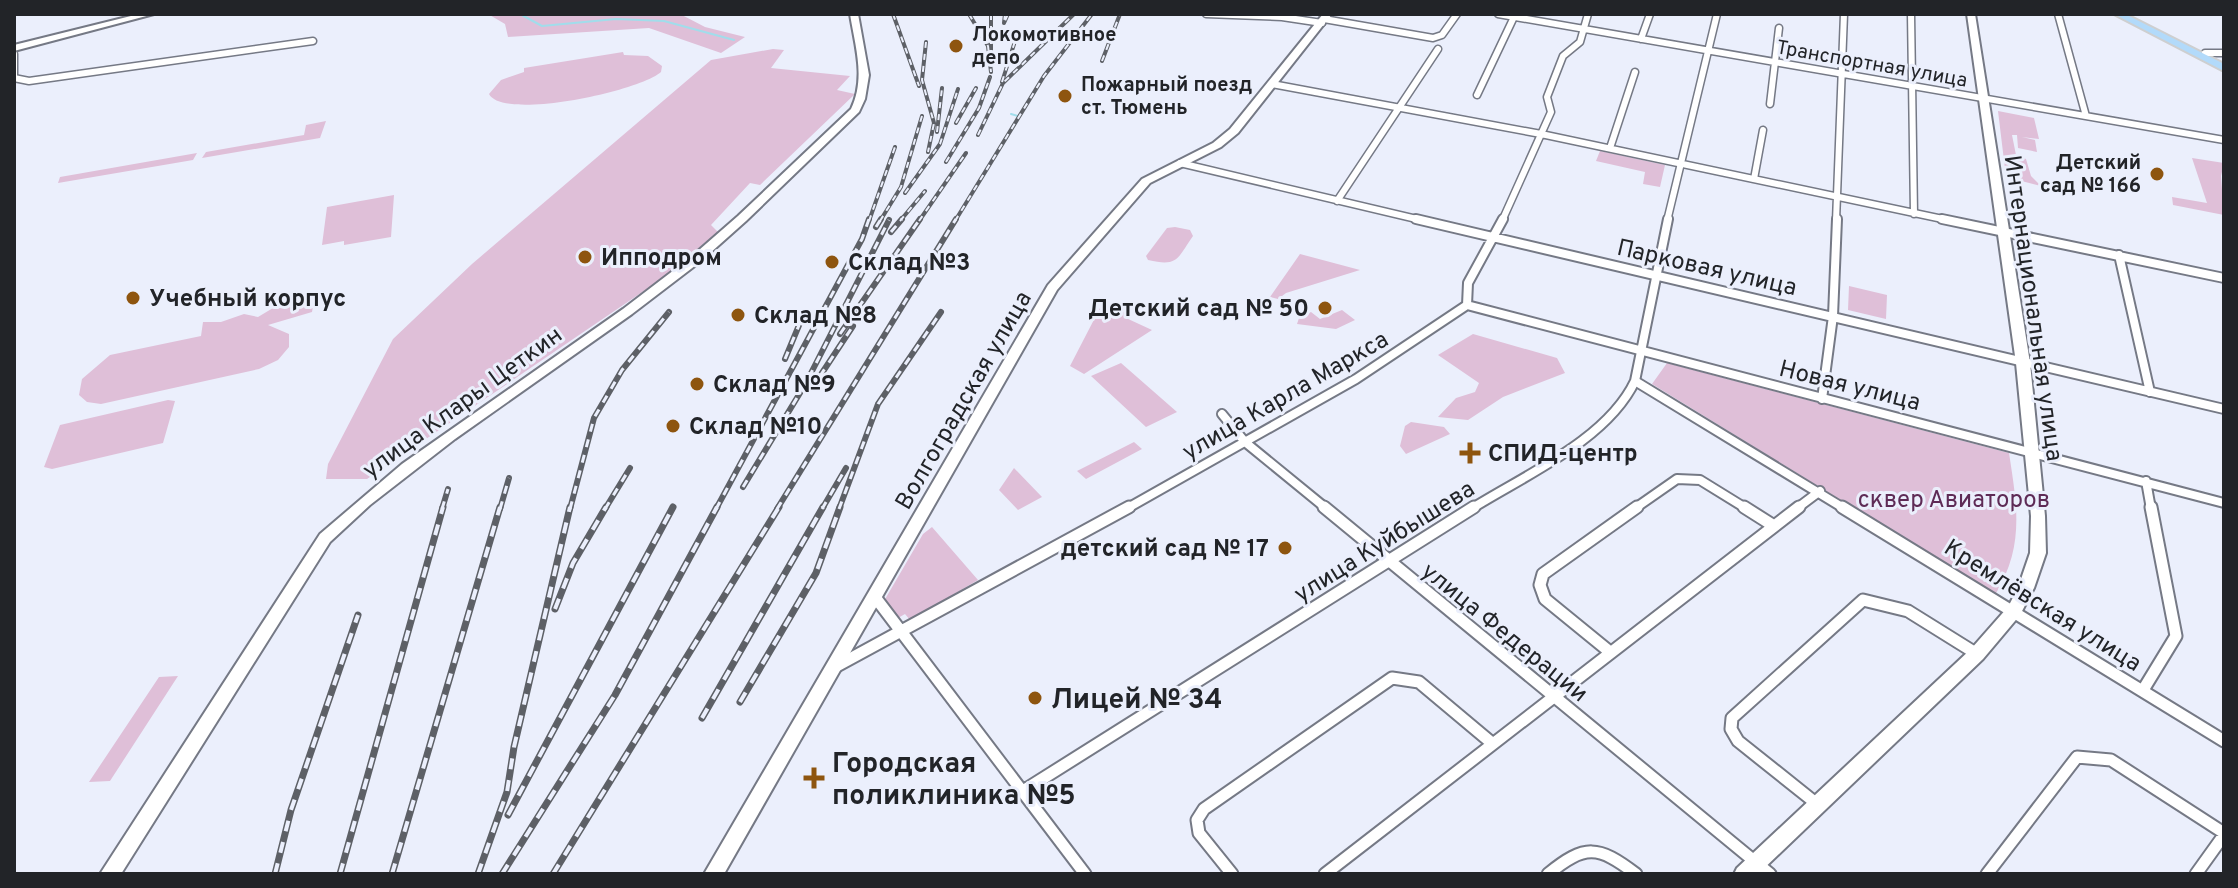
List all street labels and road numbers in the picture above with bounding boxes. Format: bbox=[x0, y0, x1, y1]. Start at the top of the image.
street label: Транспортная улица bbox=[1774, 35, 1969, 95]
street label: Интернациональная улица bbox=[1996, 153, 2068, 463]
street label: Парковая улица bbox=[1614, 234, 1799, 304]
street label: Волгоградская улица bbox=[890, 286, 1040, 516]
street label: улица Клары Цеткин bbox=[357, 321, 569, 486]
street label: улица Карла Маркса bbox=[1177, 325, 1395, 468]
street label: Новая улица bbox=[1776, 355, 1923, 419]
street label: улица Куйбышева bbox=[1289, 475, 1481, 610]
street label: Кремлёвская улица bbox=[1938, 534, 2146, 680]
street label: улица Федерации bbox=[1414, 557, 1593, 710]

